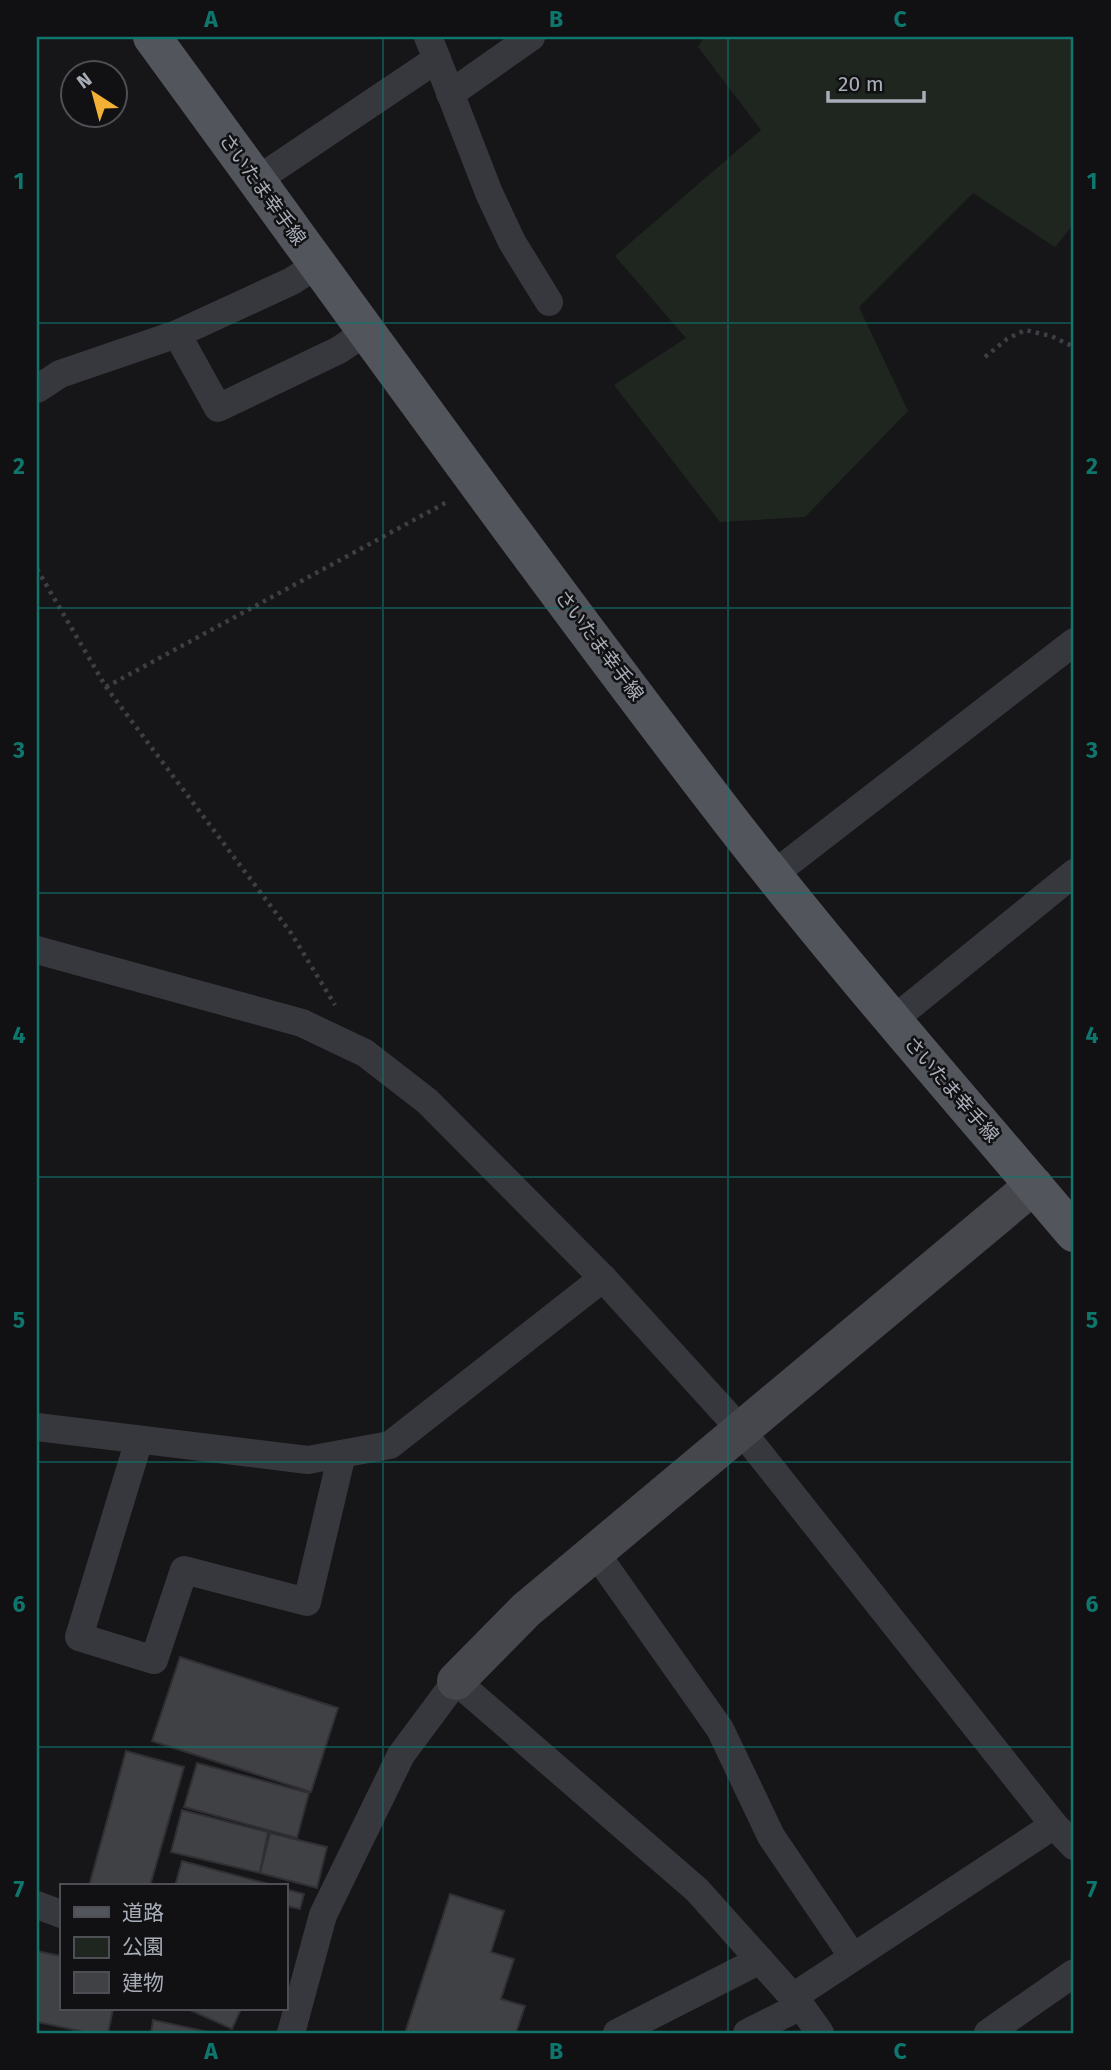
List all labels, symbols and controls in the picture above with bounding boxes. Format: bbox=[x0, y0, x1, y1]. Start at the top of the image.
text: A bbox=[203, 5, 218, 33]
text: B bbox=[549, 5, 563, 33]
text: C bbox=[893, 5, 907, 33]
north arrow bbox=[60, 60, 130, 130]
scale bar bbox=[828, 60, 924, 104]
text: N bbox=[72, 68, 96, 94]
text: 20 m bbox=[838, 71, 884, 97]
street label: さいたま幸手線 bbox=[214, 129, 311, 250]
text: 1 bbox=[14, 167, 24, 195]
text: 1 bbox=[1087, 167, 1097, 195]
text: 2 bbox=[13, 452, 25, 480]
text: 2 bbox=[1086, 452, 1098, 480]
street label: さいたま幸手線 bbox=[551, 585, 649, 705]
text: 3 bbox=[12, 736, 25, 764]
text: 3 bbox=[1085, 736, 1098, 764]
text: 4 bbox=[13, 1021, 26, 1049]
text: 4 bbox=[1086, 1021, 1099, 1049]
street label: さいたま幸手線 bbox=[900, 1032, 1004, 1147]
text: 5 bbox=[13, 1306, 25, 1334]
text: 5 bbox=[1086, 1306, 1098, 1334]
text: 6 bbox=[13, 1590, 26, 1618]
text: 6 bbox=[1086, 1590, 1099, 1618]
text: 7 bbox=[14, 1875, 25, 1903]
text: 7 bbox=[1087, 1875, 1098, 1903]
legend bbox=[60, 1884, 287, 2010]
text: 道路 bbox=[122, 1900, 164, 1926]
text: 公園 bbox=[122, 1934, 164, 1960]
text: 建物 bbox=[122, 1970, 164, 1996]
text: A bbox=[203, 2037, 218, 2065]
text: B bbox=[549, 2037, 563, 2065]
text: C bbox=[893, 2037, 907, 2065]

